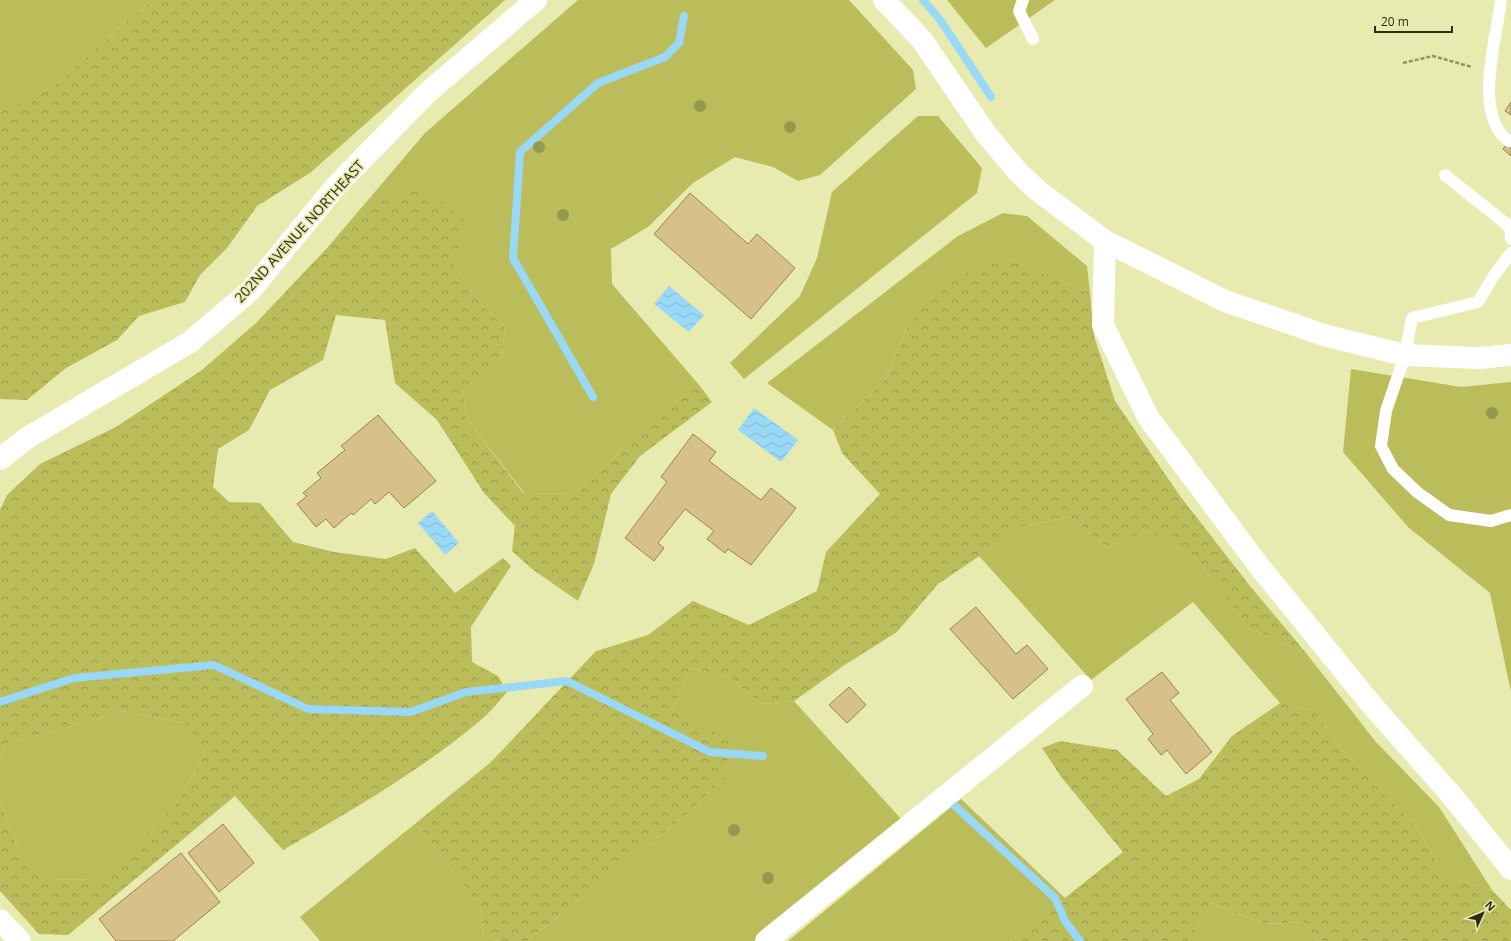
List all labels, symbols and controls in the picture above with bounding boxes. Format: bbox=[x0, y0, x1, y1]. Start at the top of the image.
scale bar bbox=[1375, 8, 1452, 34]
text: 20 m bbox=[1381, 13, 1409, 30]
street label: 202ND AVENUE NORTHEAST bbox=[230, 155, 368, 306]
north arrow bbox=[1463, 893, 1503, 933]
text: N bbox=[1482, 897, 1499, 914]

